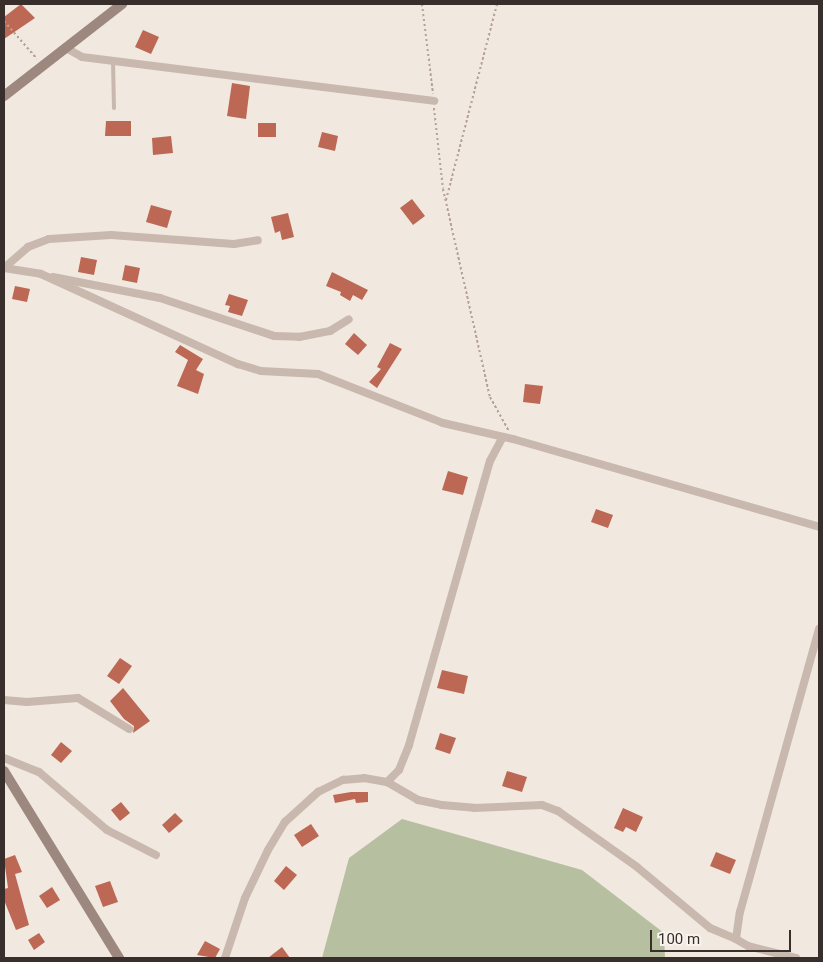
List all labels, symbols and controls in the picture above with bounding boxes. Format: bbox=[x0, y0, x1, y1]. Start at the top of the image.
scale bar bbox=[653, 920, 794, 952]
text: 100 m bbox=[658, 930, 700, 948]

